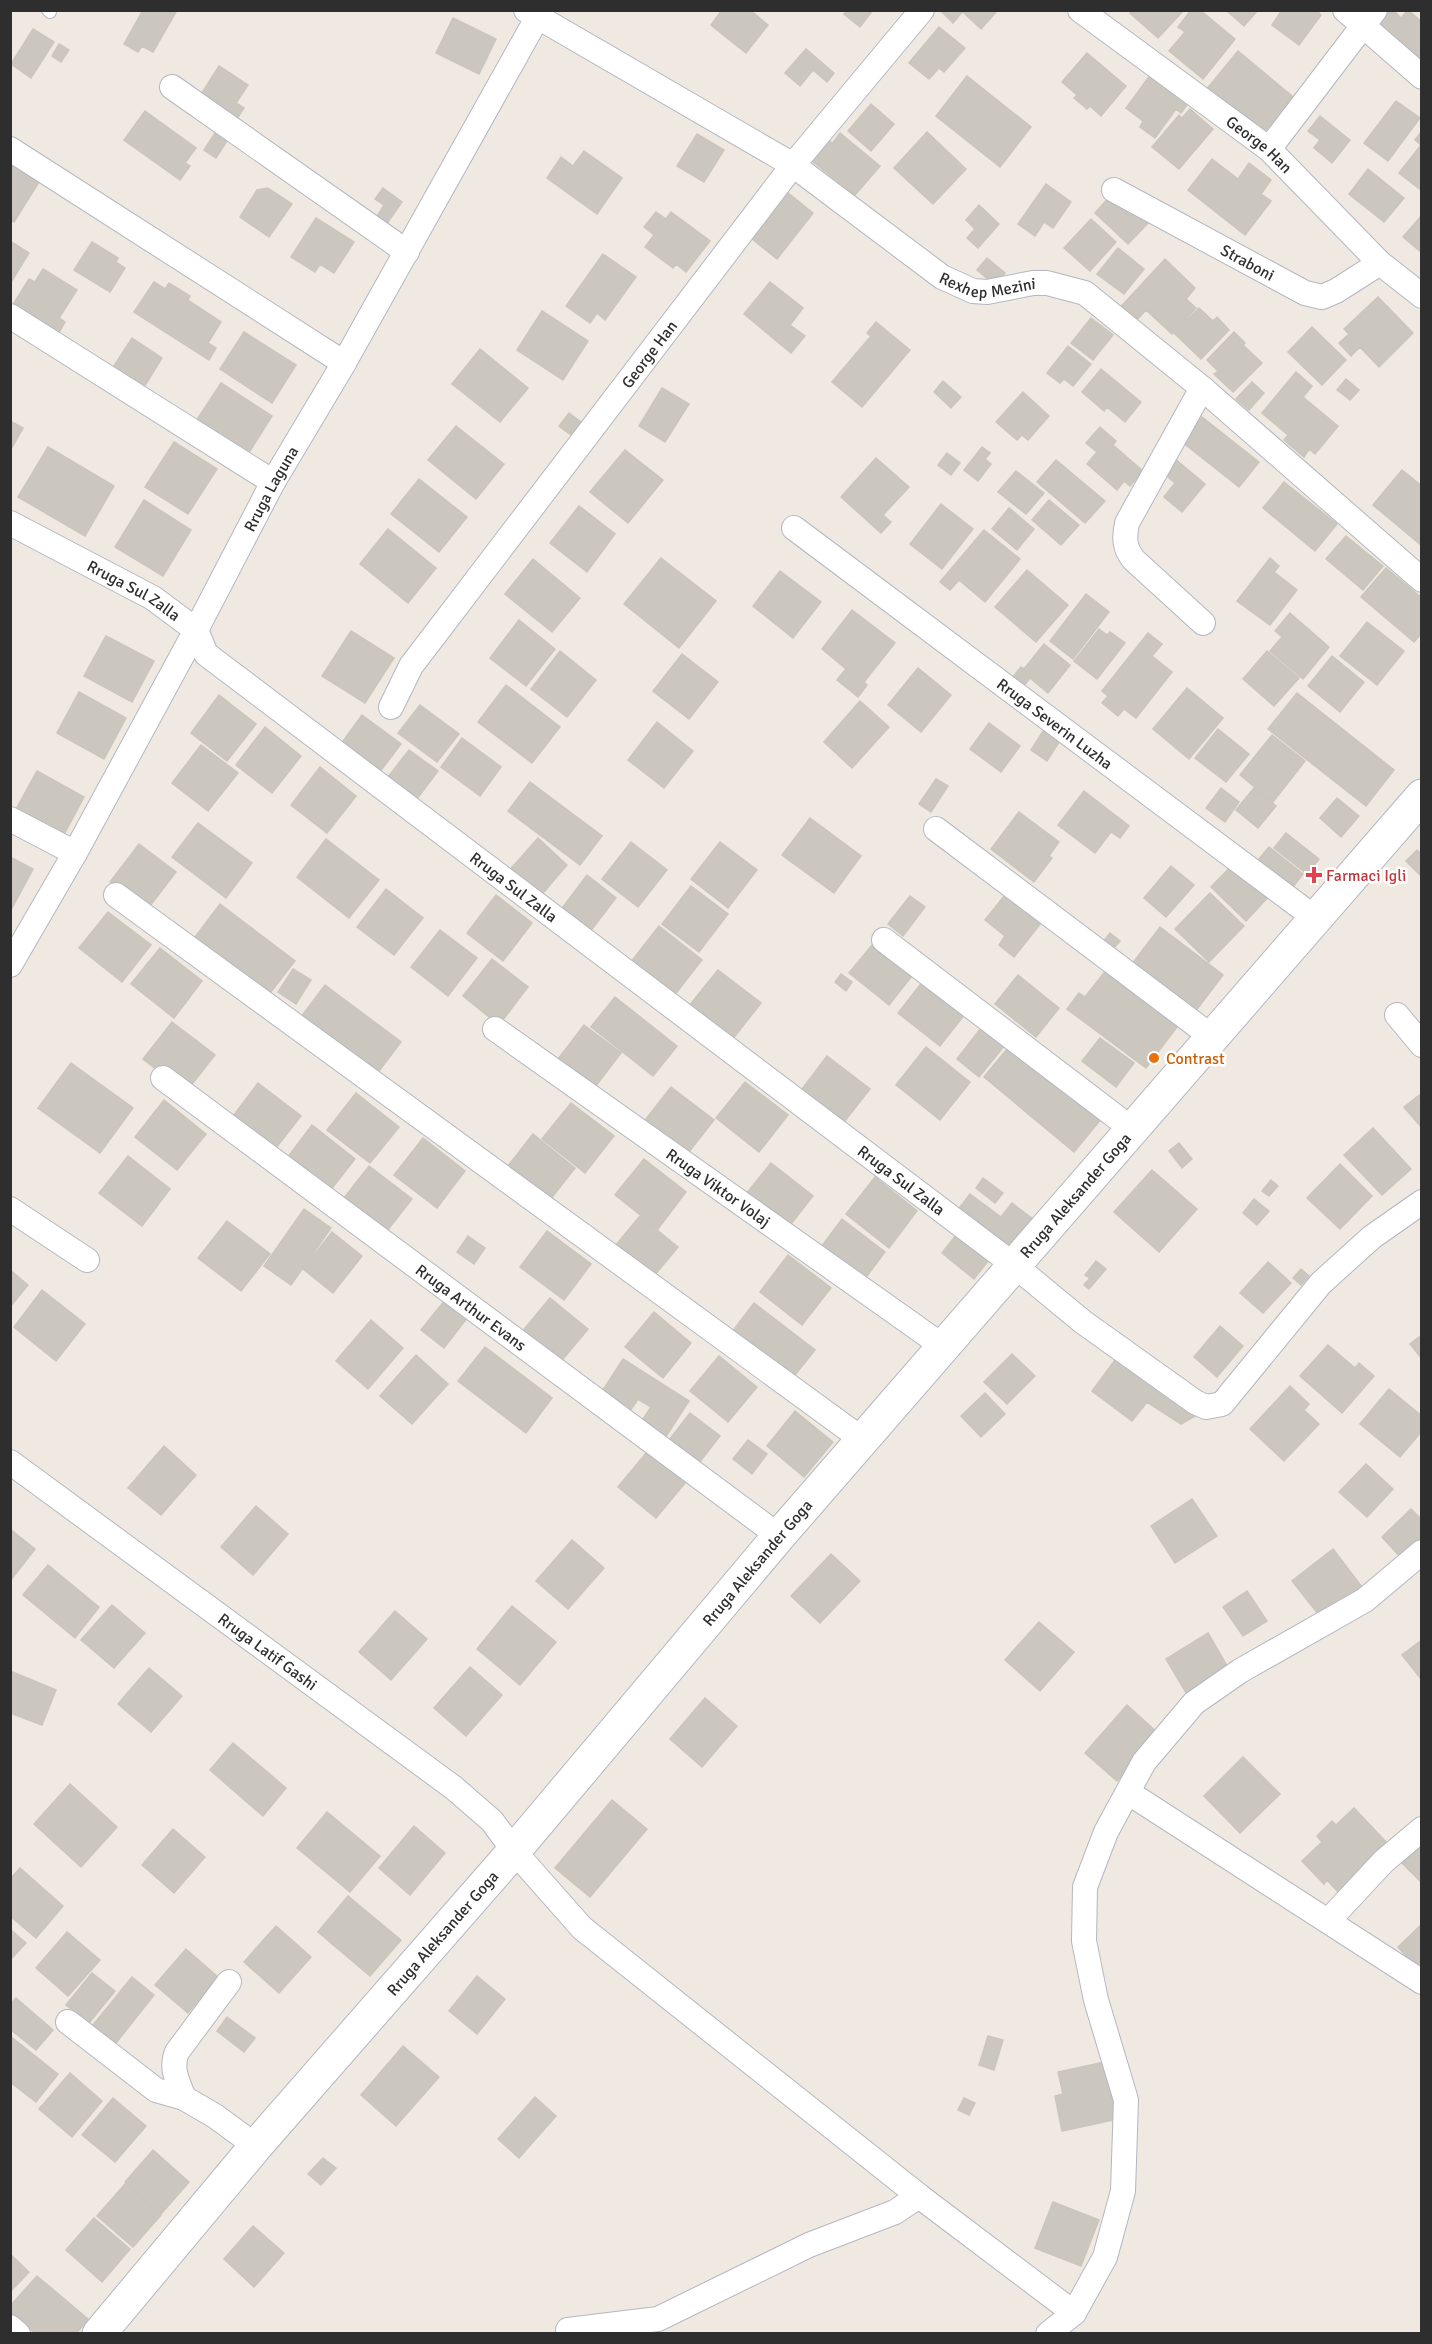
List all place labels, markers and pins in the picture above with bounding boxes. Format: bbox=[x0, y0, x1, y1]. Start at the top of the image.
place label: Farmaci Igli bbox=[1326, 866, 1406, 886]
marker: Farmaci Igli bbox=[1307, 868, 1321, 882]
place label: Contrast bbox=[1166, 1049, 1225, 1069]
marker: Contrast bbox=[1147, 1051, 1161, 1065]

